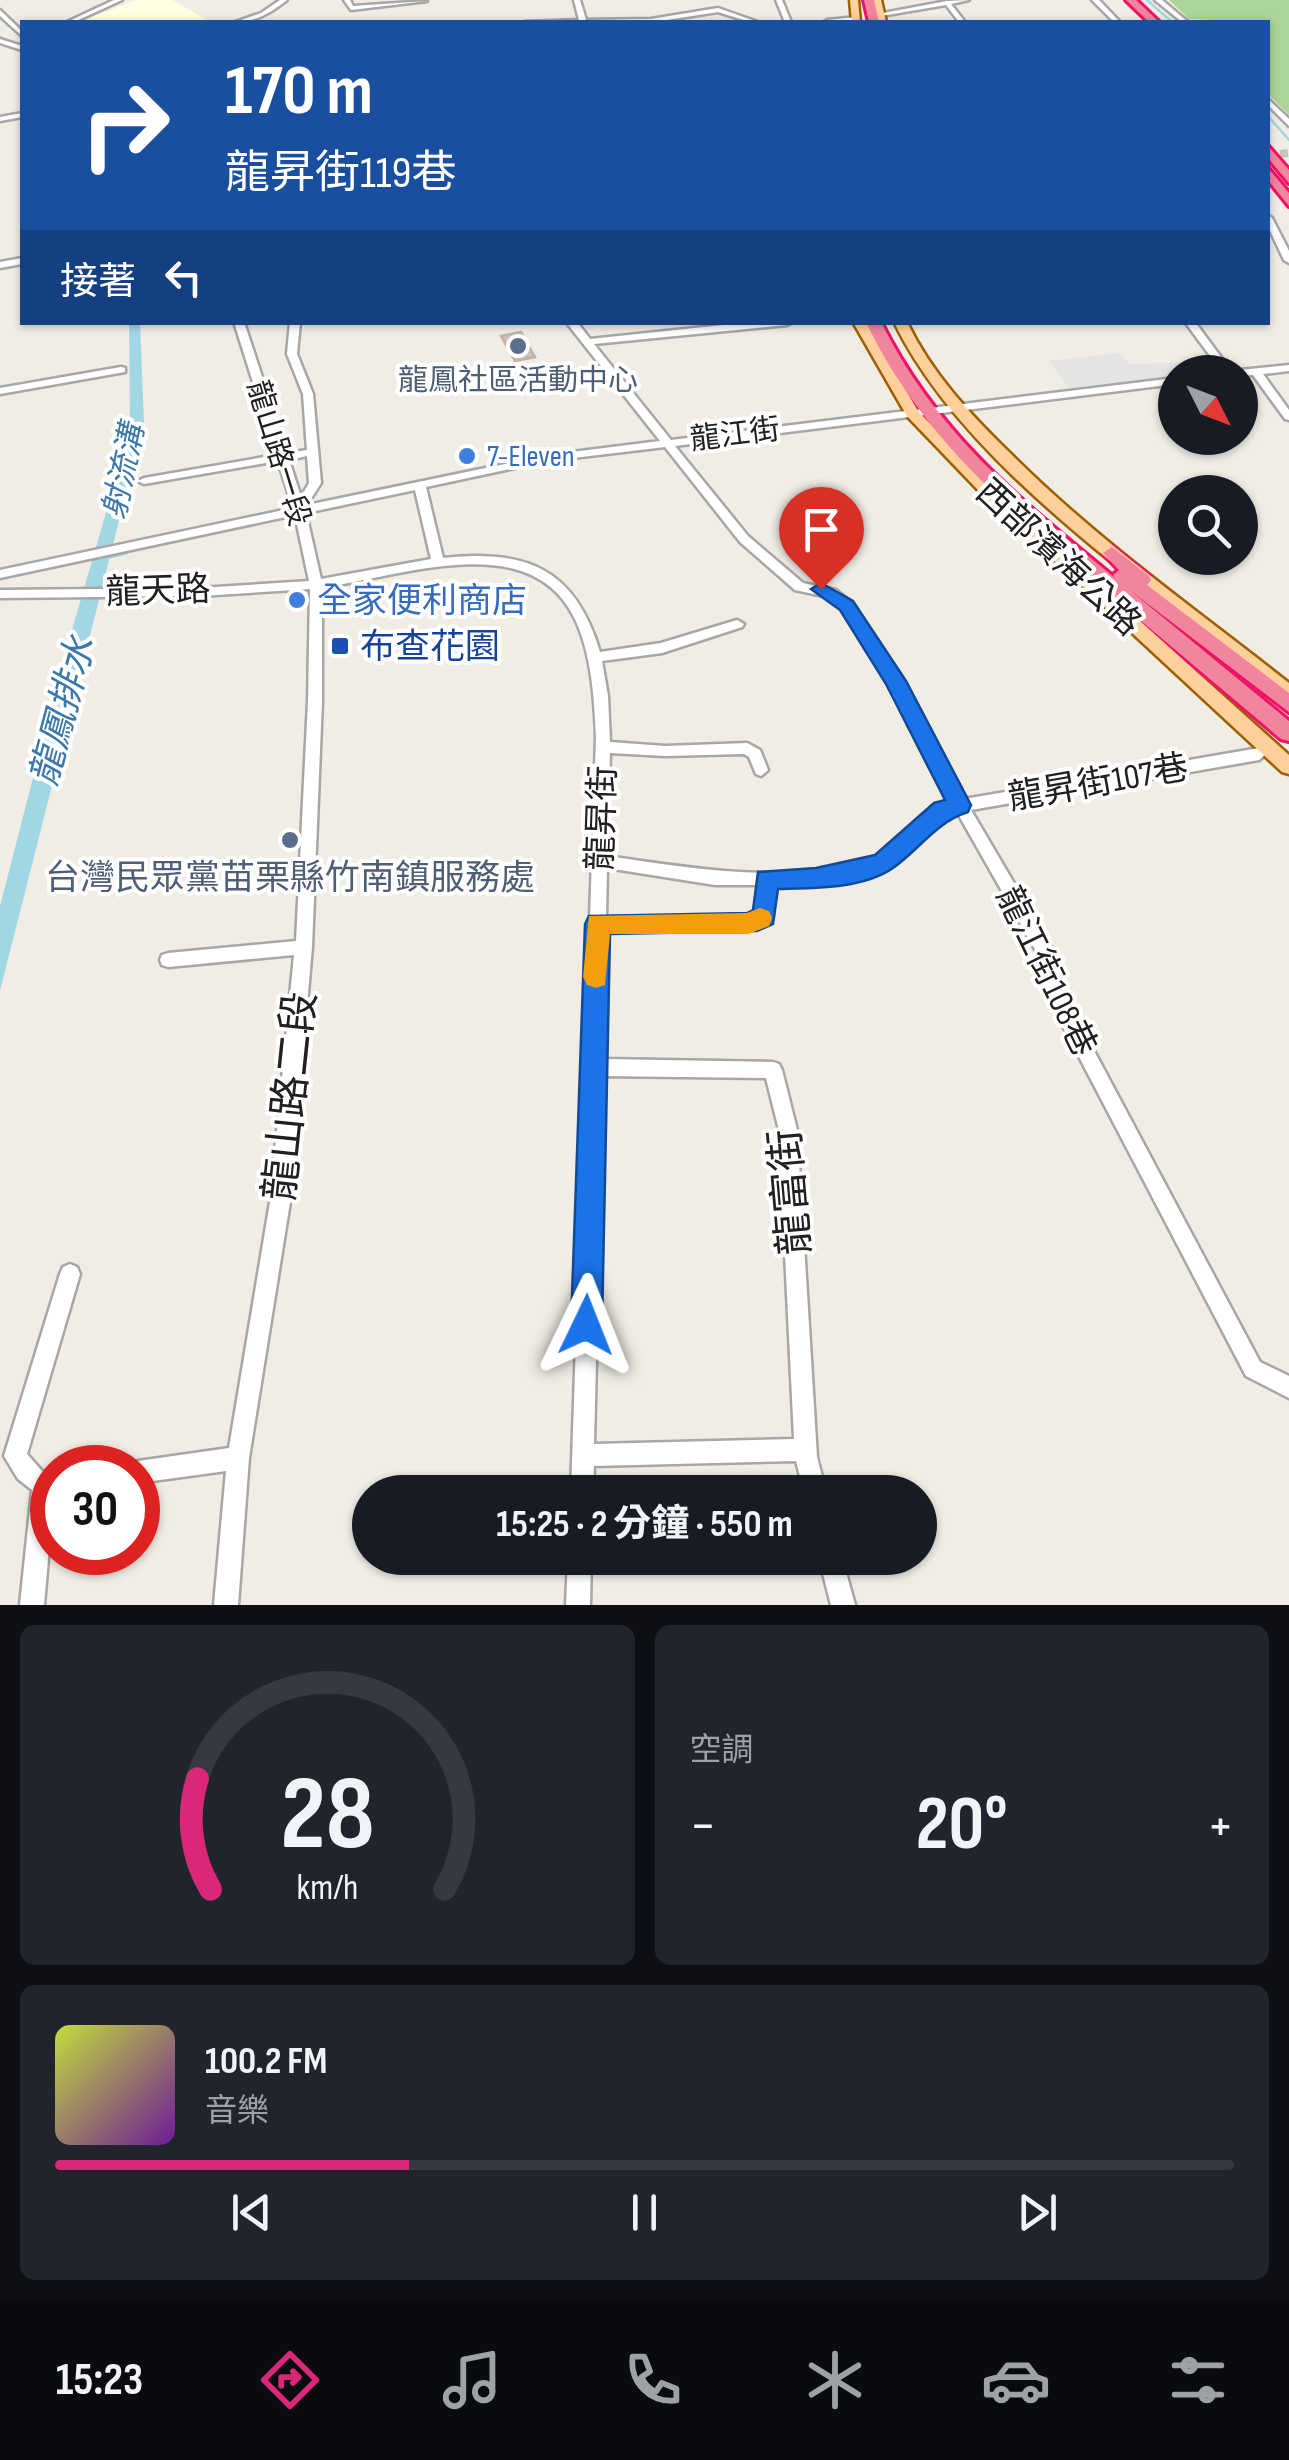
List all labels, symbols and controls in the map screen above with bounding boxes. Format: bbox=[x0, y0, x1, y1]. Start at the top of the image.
text: 170 m bbox=[225, 50, 373, 134]
icon: right bbox=[60, 60, 190, 190]
text: 龍昇街119巷 bbox=[225, 146, 456, 201]
icon: left bbox=[156, 250, 211, 305]
text: 接著 bbox=[60, 260, 136, 305]
marker: 龍鳳社區活動中心 bbox=[507, 335, 529, 357]
north arrow bbox=[1158, 355, 1258, 455]
map controls bbox=[1158, 355, 1258, 575]
place label: 龍鳳社區活動中心 bbox=[398, 363, 638, 399]
street label: 龍山路一段 bbox=[239, 376, 317, 530]
street label: 龍江街 bbox=[688, 412, 782, 458]
water label: 射流溝 bbox=[95, 416, 154, 522]
place label: 7-Eleven bbox=[487, 439, 575, 475]
marker: 7-Eleven bbox=[456, 445, 478, 467]
street label: 西部濱海公路 bbox=[967, 471, 1149, 645]
button: search bbox=[1158, 475, 1258, 575]
pin bbox=[779, 487, 864, 590]
icon: arrive bbox=[794, 502, 849, 557]
street label: 龍天路 bbox=[105, 568, 211, 615]
place label: 全家便利商店 bbox=[317, 580, 527, 623]
marker: 全家便利商店 bbox=[286, 589, 308, 611]
place label: 布查花園 bbox=[360, 626, 500, 669]
water label: 龍鳳排水 bbox=[22, 630, 105, 791]
marker: 布查花園 bbox=[329, 635, 351, 657]
street label: 龍昇街107巷 bbox=[1005, 747, 1192, 820]
street label: 龍昇街 bbox=[579, 765, 626, 871]
marker: 台灣民眾黨苗栗縣竹南鎮服務處 bbox=[279, 829, 301, 851]
place label: 台灣民眾黨苗栗縣竹南鎮服務處 bbox=[45, 857, 535, 900]
street label: 龍江街108巷 bbox=[986, 880, 1105, 1063]
street label: 龍山路二段 bbox=[255, 989, 328, 1203]
street label: 龍富街 bbox=[761, 1127, 822, 1257]
position arrow bbox=[534, 1273, 638, 1377]
speed limit sign: 30 bbox=[30, 1445, 160, 1575]
text: 15:25 · 2 分鐘 · 550 m bbox=[496, 1502, 793, 1547]
text: 空調 bbox=[690, 1731, 754, 1770]
text: 28 bbox=[280, 1753, 375, 1878]
text: 20° bbox=[916, 1780, 1008, 1871]
text: − bbox=[690, 1793, 716, 1860]
text: + bbox=[1207, 1793, 1234, 1860]
text: km/h bbox=[296, 1867, 358, 1910]
text: 100.2 FM bbox=[205, 2039, 327, 2084]
text: 音樂 bbox=[205, 2092, 269, 2131]
icon: previous bbox=[224, 2185, 279, 2240]
icon: pause bbox=[617, 2185, 672, 2240]
icon: next bbox=[1010, 2185, 1065, 2240]
icon: directions bbox=[255, 2345, 325, 2415]
icon: music bbox=[437, 2345, 507, 2415]
icon: phone bbox=[618, 2345, 688, 2415]
icon: climate bbox=[800, 2345, 870, 2415]
icon: car bbox=[981, 2345, 1051, 2415]
icon: filters bbox=[1163, 2345, 1233, 2415]
text: 15:23 bbox=[56, 2353, 143, 2408]

